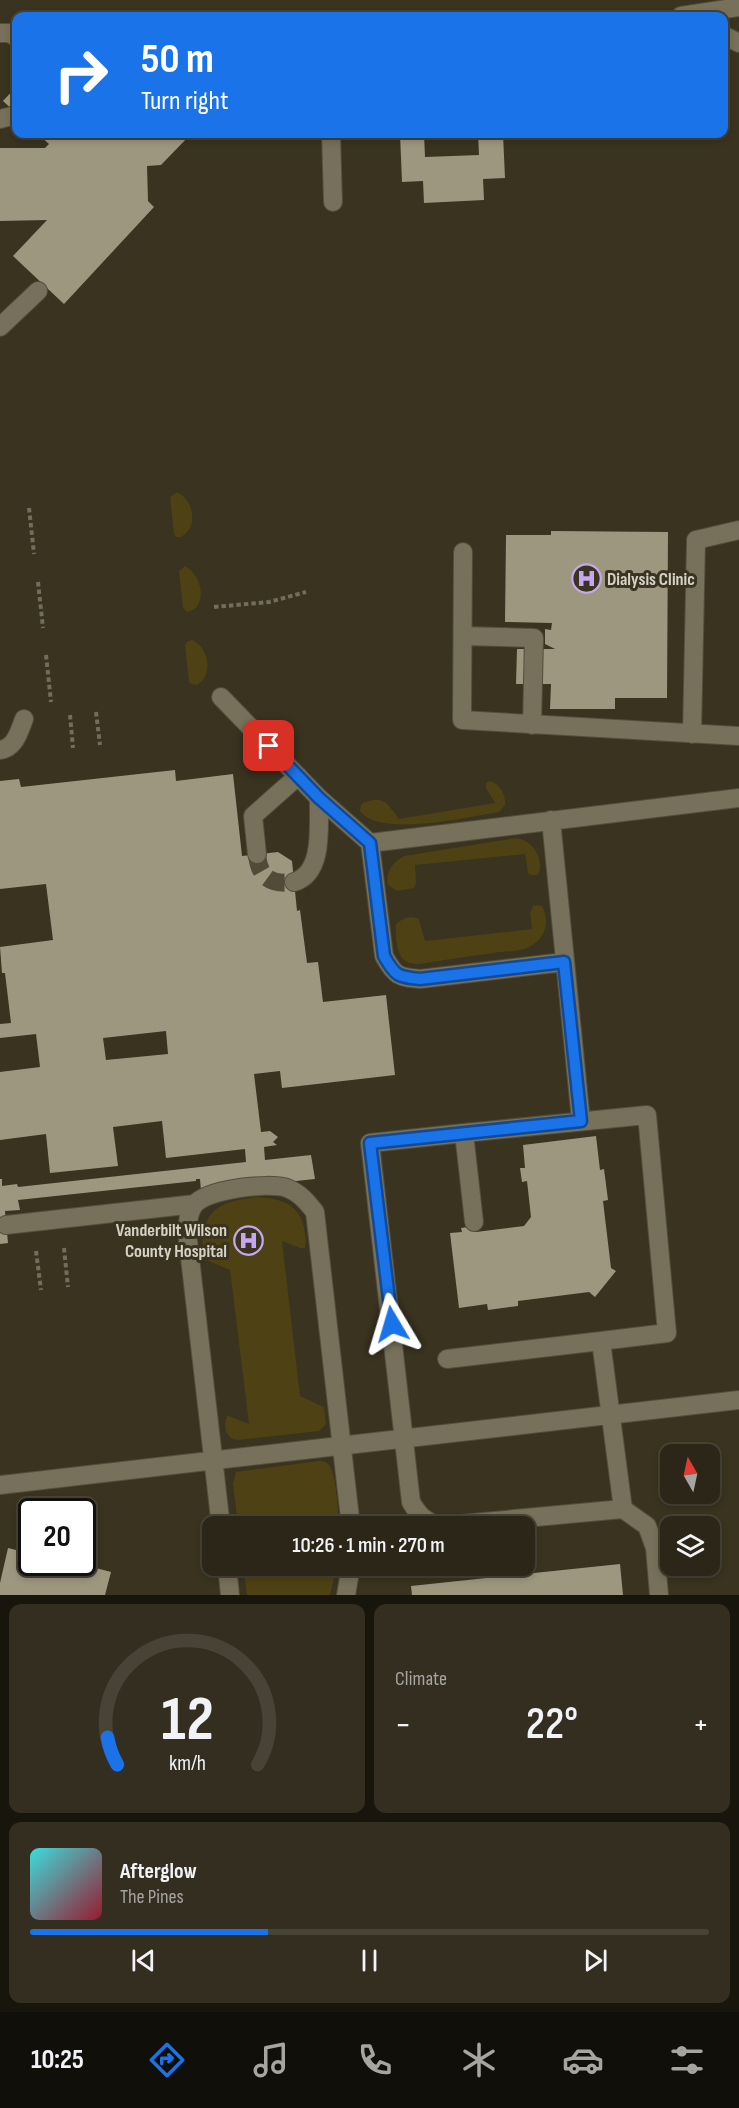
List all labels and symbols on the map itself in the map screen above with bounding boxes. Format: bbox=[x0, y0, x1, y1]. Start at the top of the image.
hospital icon: Dialysis Clinic bbox=[570, 563, 602, 595]
place label: Dialysis Clinic bbox=[607, 569, 695, 590]
pin bbox=[243, 720, 294, 771]
place label: Vanderbilt Wilson County Hospital bbox=[116, 1220, 227, 1262]
hospital icon: Vanderbilt Wilson County Hospital bbox=[232, 1224, 264, 1256]
position arrow bbox=[360, 1292, 424, 1356]
north arrow bbox=[660, 1444, 720, 1504]
speed limit sign: 20 bbox=[18, 1498, 96, 1576]

